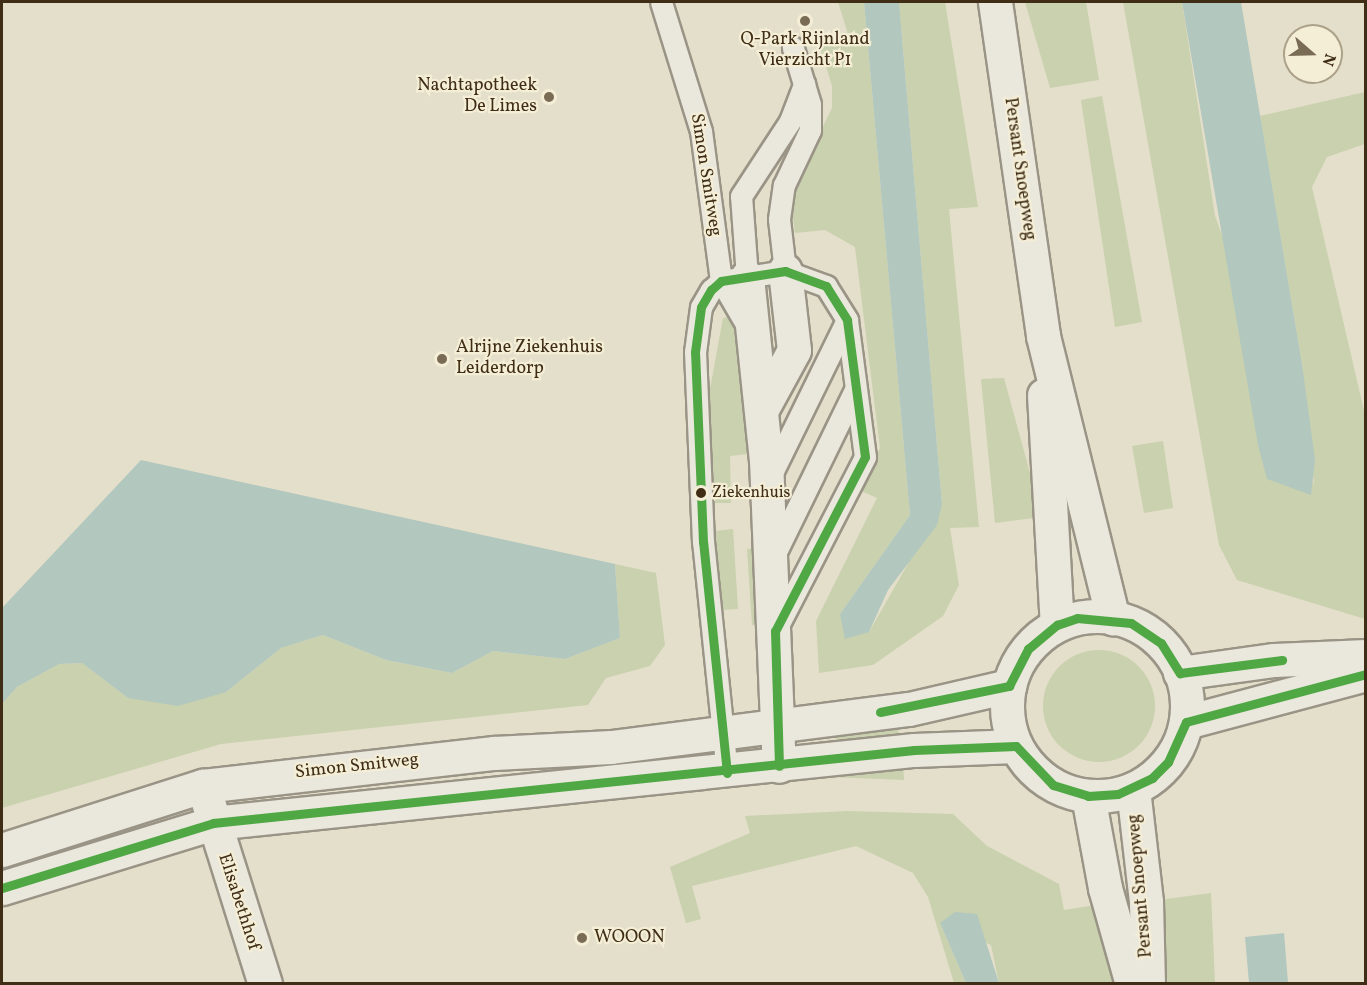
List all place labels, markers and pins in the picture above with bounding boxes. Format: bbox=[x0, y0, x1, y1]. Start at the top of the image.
marker: Q-Park Rijnland Vierzicht P1 bbox=[798, 14, 812, 28]
place label: Q-Park Rijnland Vierzicht P1 bbox=[740, 30, 870, 72]
place label: Nachtapotheek De Limes bbox=[417, 76, 537, 118]
marker: Nachtapotheek De Limes bbox=[542, 90, 556, 104]
place label: Alrijne Ziekenhuis Leiderdorp bbox=[456, 338, 603, 380]
marker: Alrijne Ziekenhuis Leiderdorp bbox=[433, 350, 451, 368]
place label: Ziekenhuis bbox=[712, 483, 790, 503]
marker: Ziekenhuis bbox=[695, 487, 707, 499]
place label: WOOON bbox=[594, 927, 665, 949]
marker: WOOON bbox=[575, 931, 589, 945]

